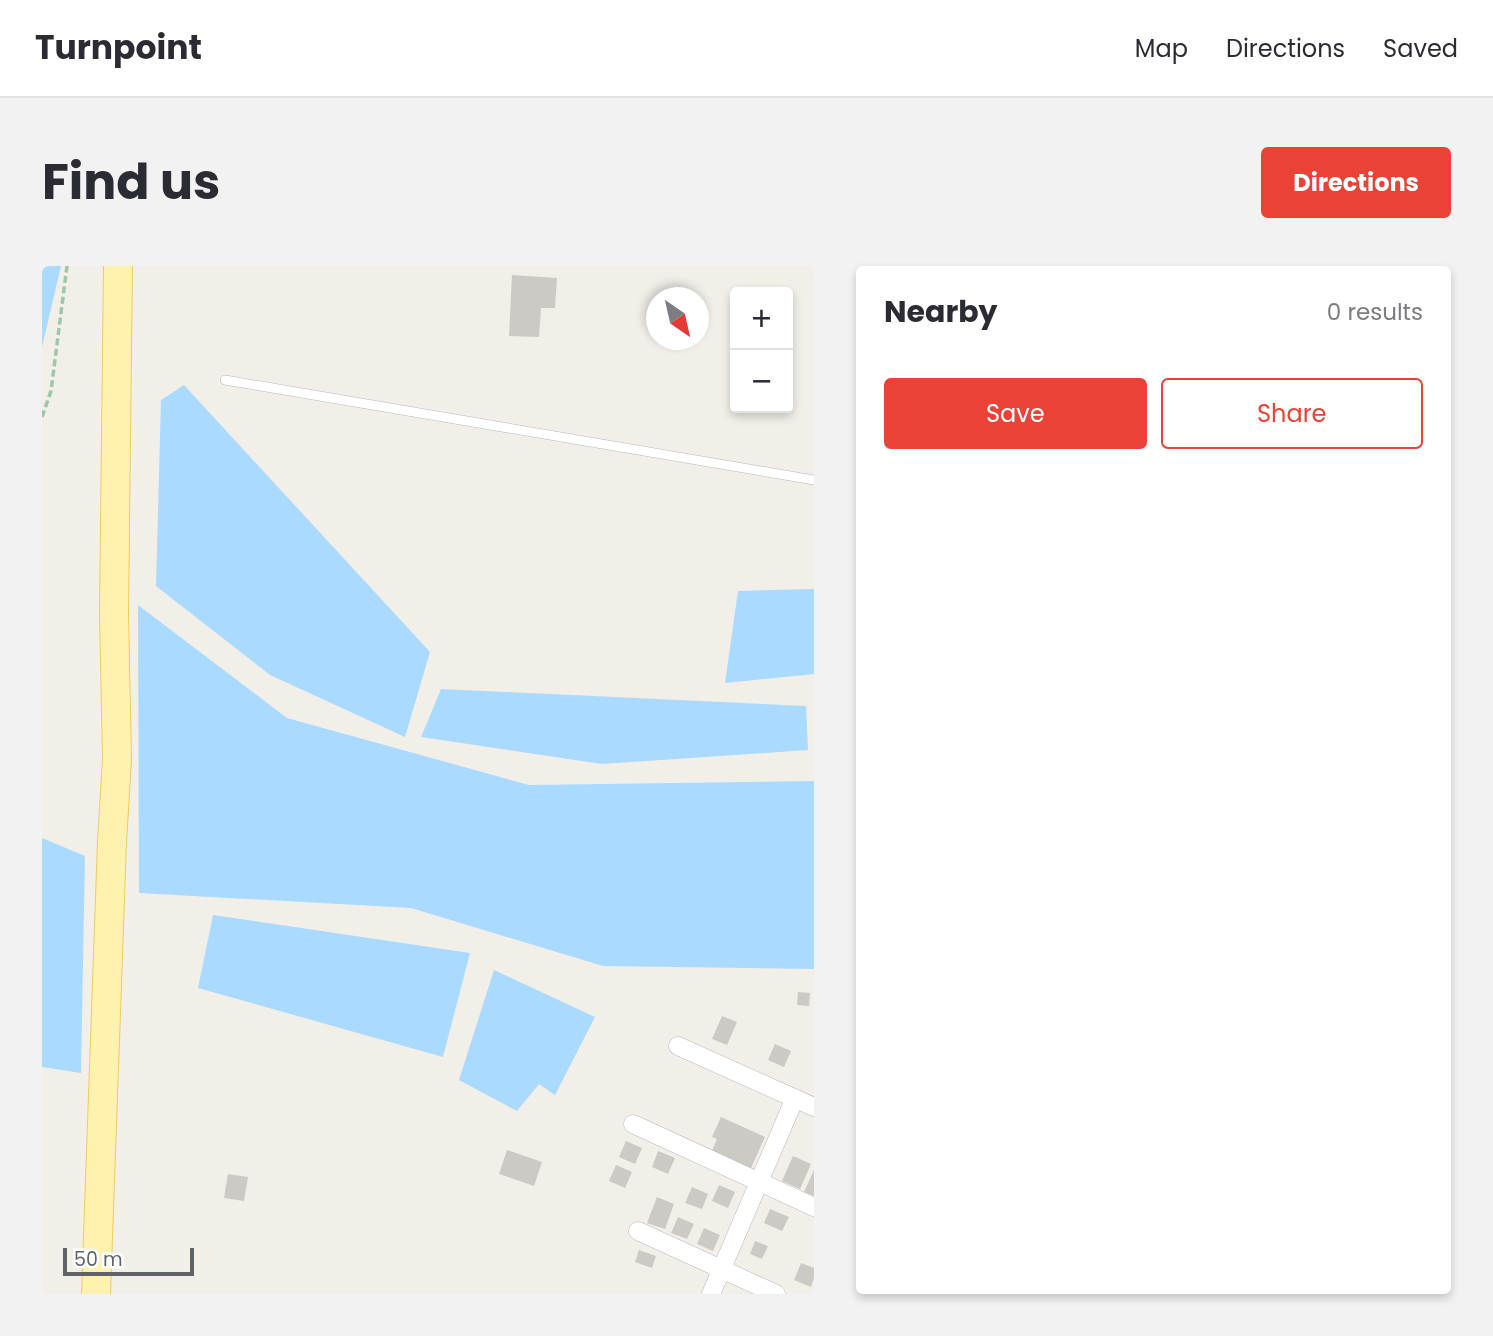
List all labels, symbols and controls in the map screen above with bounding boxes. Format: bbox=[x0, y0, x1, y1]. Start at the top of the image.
text: Turnpoint bbox=[35, 24, 202, 71]
text: Map bbox=[1135, 32, 1188, 65]
text: Directions bbox=[1226, 32, 1345, 65]
text: Saved bbox=[1383, 32, 1458, 65]
button: Directions bbox=[1261, 147, 1451, 218]
text: Find us bbox=[42, 148, 220, 216]
north arrow bbox=[646, 287, 709, 350]
map controls bbox=[730, 287, 793, 413]
button: + bbox=[730, 287, 793, 350]
text: Nearby bbox=[884, 290, 998, 333]
text: 0 results bbox=[1327, 296, 1423, 328]
button: − bbox=[730, 350, 793, 413]
button: Save bbox=[884, 378, 1147, 449]
button: Share bbox=[1161, 378, 1423, 449]
scale bar bbox=[63, 1245, 194, 1277]
text: 50 m bbox=[74, 1246, 123, 1273]

